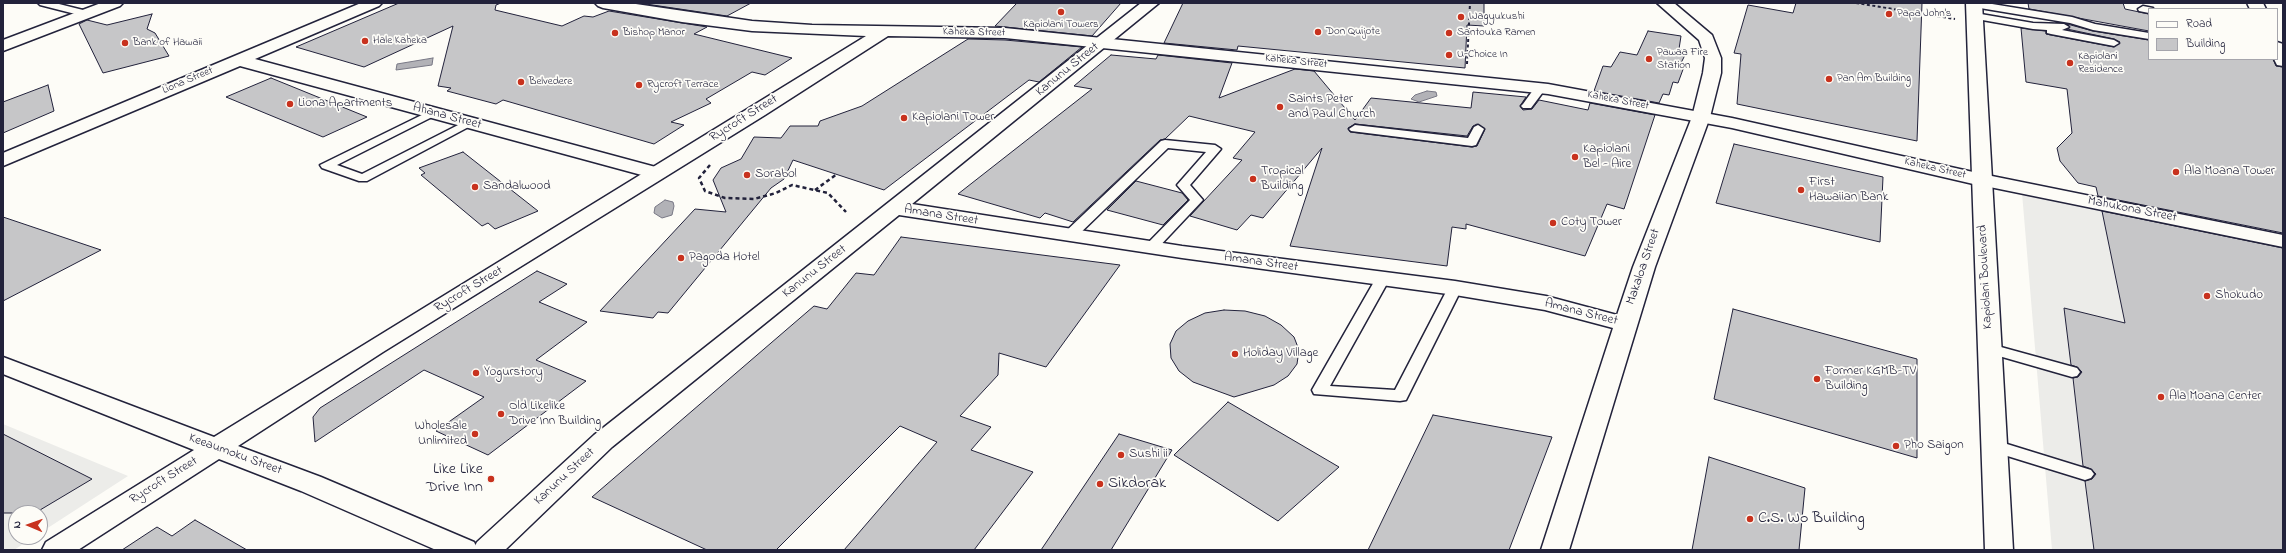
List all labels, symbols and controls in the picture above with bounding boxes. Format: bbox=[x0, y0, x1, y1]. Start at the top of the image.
marker: Kapiolani Towers bbox=[1056, 7, 1066, 17]
place label: Papa John's bbox=[1897, 7, 1951, 21]
legend bbox=[2148, 8, 2278, 60]
marker: Papa John's bbox=[1884, 9, 1894, 19]
place label: Wagyukushi bbox=[1469, 10, 1525, 24]
marker: Wagyukushi bbox=[1456, 12, 1466, 22]
text: Road bbox=[2186, 15, 2212, 33]
place label: Kapiolani Towers bbox=[1023, 18, 1099, 32]
place label: Don Quijote bbox=[1326, 25, 1380, 39]
place label: Bishop Manor bbox=[623, 26, 685, 40]
street label: Kaheka Street bbox=[943, 26, 1005, 40]
place label: Santouka Ramen bbox=[1457, 26, 1536, 40]
marker: Don Quijote bbox=[1313, 27, 1323, 37]
marker: Bishop Manor bbox=[610, 28, 620, 38]
marker: Santouka Ramen bbox=[1444, 28, 1454, 38]
place label: Hale Kaheka bbox=[373, 34, 427, 48]
text: Building bbox=[2186, 35, 2225, 53]
place label: Bank of Hawaii bbox=[133, 36, 202, 50]
marker: Hale Kaheka bbox=[360, 36, 370, 46]
marker: Bank of Hawaii bbox=[120, 38, 130, 48]
street label: Kanunu Street bbox=[1033, 40, 1103, 100]
place label: Pawaa Fire Station bbox=[1657, 46, 1708, 72]
place label: U-Choice In bbox=[1457, 48, 1508, 62]
marker: U-Choice In bbox=[1444, 50, 1454, 60]
place label: Kapiolani Residence bbox=[2078, 50, 2123, 76]
street label: Kaheka Street bbox=[1264, 52, 1328, 72]
marker: Pawaa Fire Station bbox=[1644, 54, 1654, 64]
marker: Kapiolani Residence bbox=[2065, 58, 2075, 68]
street label: Liona Street bbox=[161, 64, 215, 98]
place label: Pan Am Building bbox=[1837, 72, 1911, 86]
marker: Pan Am Building bbox=[1824, 74, 1834, 84]
place label: Belvedere bbox=[529, 75, 572, 89]
marker: Belvedere bbox=[516, 77, 526, 87]
place label: Rycroft Terrace bbox=[647, 78, 718, 92]
marker: Rycroft Terrace bbox=[634, 80, 644, 90]
street label: Kaheka Street bbox=[1586, 89, 1650, 113]
street label: Rycroft Street bbox=[707, 92, 781, 146]
place label: Saints Peter and Paul Church bbox=[1288, 92, 1375, 123]
place label: Liona Apartments bbox=[298, 96, 392, 112]
marker: Liona Apartments bbox=[285, 99, 295, 109]
street label: Ahana Street bbox=[411, 100, 483, 134]
marker: Saints Peter and Paul Church bbox=[1275, 102, 1285, 112]
place label: Kapiolani Tower bbox=[912, 110, 994, 126]
marker: Kapiolani Tower bbox=[899, 113, 909, 123]
place label: Kapiolani Bel - Aire bbox=[1583, 142, 1631, 173]
marker: Kapiolani Bel - Aire bbox=[1570, 152, 1580, 162]
street label: Kaheka Street bbox=[1903, 156, 1967, 182]
place label: Tropical Building bbox=[1261, 164, 1304, 195]
place label: Ala Moana Tower bbox=[2184, 164, 2275, 180]
place label: Sorabol bbox=[755, 167, 797, 183]
marker: Ala Moana Tower bbox=[2171, 167, 2181, 177]
marker: Sorabol bbox=[742, 170, 752, 180]
marker: Tropical Building bbox=[1248, 174, 1258, 184]
place label: First Hawaiian Bank bbox=[1809, 175, 1888, 206]
place label: Sandalwood bbox=[483, 179, 551, 195]
marker: Sandalwood bbox=[470, 182, 480, 192]
marker: First Hawaiian Bank bbox=[1796, 185, 1806, 195]
street label: Mahukona Street bbox=[2086, 194, 2178, 226]
street label: Amana Street bbox=[903, 202, 979, 230]
place label: Coty Tower bbox=[1561, 215, 1622, 231]
marker: Coty Tower bbox=[1548, 218, 1558, 228]
street label: Kapiolani Boulevard bbox=[1975, 224, 1997, 330]
street label: Makaloa Street bbox=[1624, 227, 1664, 307]
street label: Kanunu Street bbox=[780, 242, 850, 302]
place label: Pagoda Hotel bbox=[689, 250, 760, 266]
street label: Amana Street bbox=[1223, 250, 1299, 276]
marker: Pagoda Hotel bbox=[676, 253, 686, 263]
street label: Rycroft Street bbox=[432, 263, 506, 317]
place label: Shokudo bbox=[2215, 288, 2263, 304]
marker: Shokudo bbox=[2202, 291, 2212, 301]
street label: Amana Street bbox=[1543, 296, 1619, 330]
place label: Holiday Village bbox=[1243, 346, 1318, 362]
marker: Holiday Village bbox=[1230, 349, 1240, 359]
place label: Former KGMB-TV Building bbox=[1825, 364, 1916, 395]
place label: Yogurstory bbox=[484, 365, 543, 381]
marker: Yogurstory bbox=[471, 368, 481, 378]
marker: Former KGMB-TV Building bbox=[1812, 374, 1822, 384]
place label: Ala Moana Center bbox=[2169, 389, 2261, 405]
marker: Ala Moana Center bbox=[2156, 392, 2166, 402]
place label: Old Likelike Drive Inn Building bbox=[509, 399, 601, 430]
marker: Old Likelike Drive Inn Building bbox=[496, 409, 506, 419]
place label: Wholesale Unlimited bbox=[415, 419, 467, 450]
marker: Wholesale Unlimited bbox=[470, 429, 480, 439]
street label: Keeaumoku Street bbox=[186, 431, 284, 479]
place label: Pho Saigon bbox=[1904, 438, 1964, 454]
marker: Pho Saigon bbox=[1891, 441, 1901, 451]
street label: Kanunu Street bbox=[532, 445, 598, 509]
place label: Sushi ii bbox=[1129, 447, 1168, 463]
marker: Sushi ii bbox=[1116, 450, 1126, 460]
street label: Rycroft Street bbox=[127, 454, 201, 508]
place label: Like Like Drive Inn bbox=[426, 460, 483, 498]
marker: Like Like Drive Inn bbox=[486, 474, 496, 484]
place label: Sikdorak bbox=[1108, 474, 1166, 494]
marker: Sikdorak bbox=[1095, 479, 1105, 489]
north arrow bbox=[8, 505, 48, 545]
place label: C.S. Wo Building bbox=[1758, 509, 1865, 529]
marker: C.S. Wo Building bbox=[1745, 514, 1755, 524]
text: N bbox=[9, 521, 25, 529]

